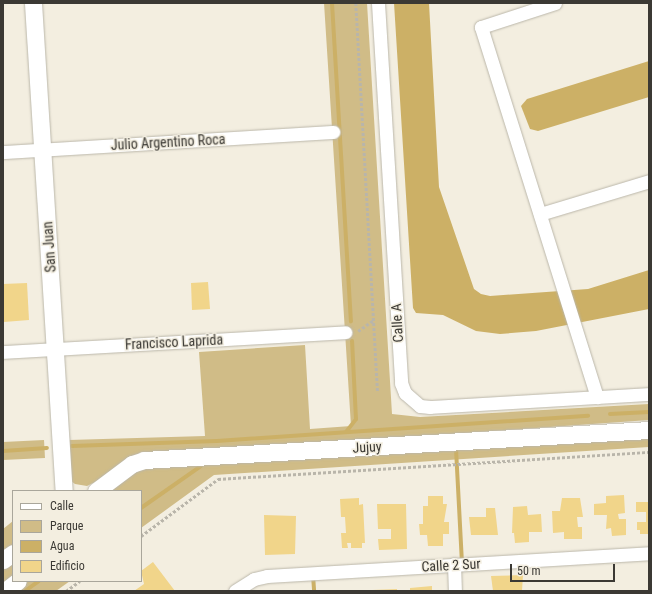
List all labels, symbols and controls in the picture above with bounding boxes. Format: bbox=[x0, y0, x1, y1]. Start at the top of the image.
street label: Julio Argentino Roca bbox=[110, 131, 226, 153]
street label: San Juan bbox=[39, 221, 59, 273]
street label: Calle A bbox=[388, 303, 406, 343]
street label: Francisco Laprida bbox=[125, 331, 223, 353]
street label: Jujuy bbox=[352, 438, 382, 456]
legend bbox=[12, 490, 142, 582]
text: Calle bbox=[50, 499, 74, 513]
text: Parque bbox=[50, 519, 83, 533]
text: Agua bbox=[50, 539, 74, 553]
street label: Calle 2 Sur bbox=[421, 555, 481, 575]
scale bar bbox=[512, 556, 617, 582]
text: Edificio bbox=[50, 559, 85, 573]
text: 50 m bbox=[517, 564, 541, 578]

